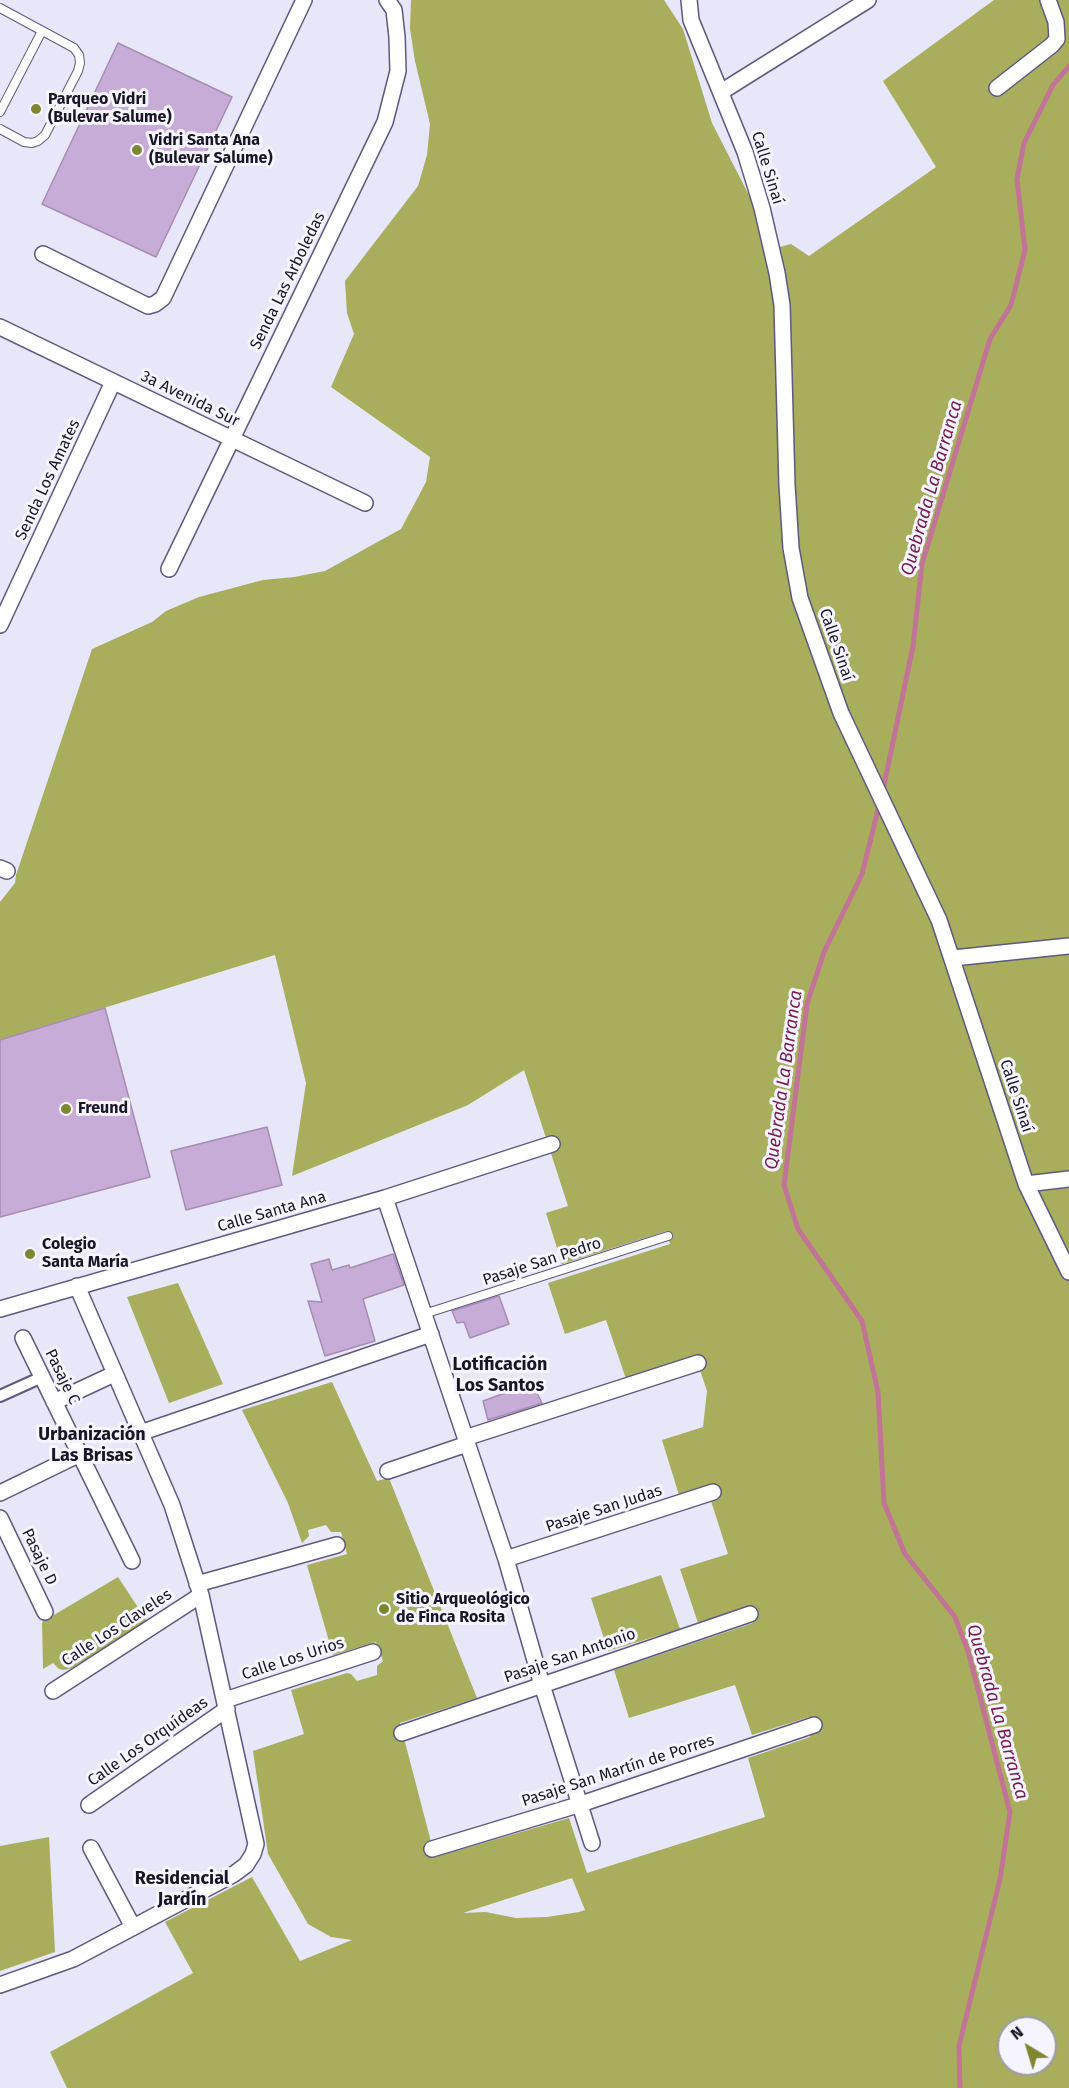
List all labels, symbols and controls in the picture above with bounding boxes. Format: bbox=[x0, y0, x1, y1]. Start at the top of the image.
place label: Parqueo Vidri (Bulevar Salume) bbox=[48, 90, 172, 128]
marker: Parqueo Vidri (Bulevar Salume) bbox=[29, 102, 43, 116]
street label: Calle Sinaí bbox=[747, 129, 787, 207]
place label: Vidri Santa Ana (Bulevar Salume) bbox=[149, 131, 273, 169]
marker: Vidri Santa Ana (Bulevar Salume) bbox=[130, 143, 144, 157]
street label: Senda Las Arboledas bbox=[246, 209, 330, 353]
street label: 3a Avenida Sur bbox=[138, 367, 242, 431]
water label: Quebrada La Barranca bbox=[897, 398, 967, 578]
street label: Senda Los Amates bbox=[12, 416, 84, 544]
street label: Calle Sinaí bbox=[815, 606, 857, 684]
water label: Quebrada La Barranca bbox=[761, 989, 807, 1171]
street label: Calle Sinaí bbox=[995, 1057, 1037, 1135]
place label: Freund bbox=[78, 1099, 128, 1119]
marker: Freund bbox=[59, 1102, 73, 1116]
street label: Calle Santa Ana bbox=[215, 1187, 329, 1237]
street label: Pasaje San Pedro bbox=[480, 1234, 604, 1290]
place label: Colegio Santa María bbox=[42, 1235, 129, 1273]
marker: Colegio Santa María bbox=[23, 1247, 37, 1261]
street label: Pasaje C bbox=[40, 1346, 84, 1408]
district label: Lotificación Los Santos bbox=[452, 1354, 548, 1396]
district label: Urbanización Las Brisas bbox=[38, 1424, 146, 1466]
street label: Pasaje San Judas bbox=[543, 1481, 665, 1537]
street label: Pasaje D bbox=[17, 1526, 61, 1588]
street label: Calle Los Claveles bbox=[58, 1585, 176, 1671]
place label: Sitio Arqueológico de Finca Rosita bbox=[396, 1590, 530, 1628]
marker: Sitio Arqueológico de Finca Rosita bbox=[377, 1602, 391, 1616]
water label: Quebrada La Barranca bbox=[962, 1622, 1032, 1802]
street label: Pasaje San Antonio bbox=[502, 1624, 638, 1688]
street label: Calle Los Urios bbox=[239, 1633, 347, 1685]
street label: Calle Los Orquídeas bbox=[84, 1693, 212, 1791]
street label: Pasaje San Martín de Porres bbox=[519, 1731, 717, 1811]
district label: Residencial Jardín bbox=[135, 1868, 229, 1910]
north arrow bbox=[997, 2016, 1057, 2076]
text: N bbox=[1007, 2022, 1027, 2044]

